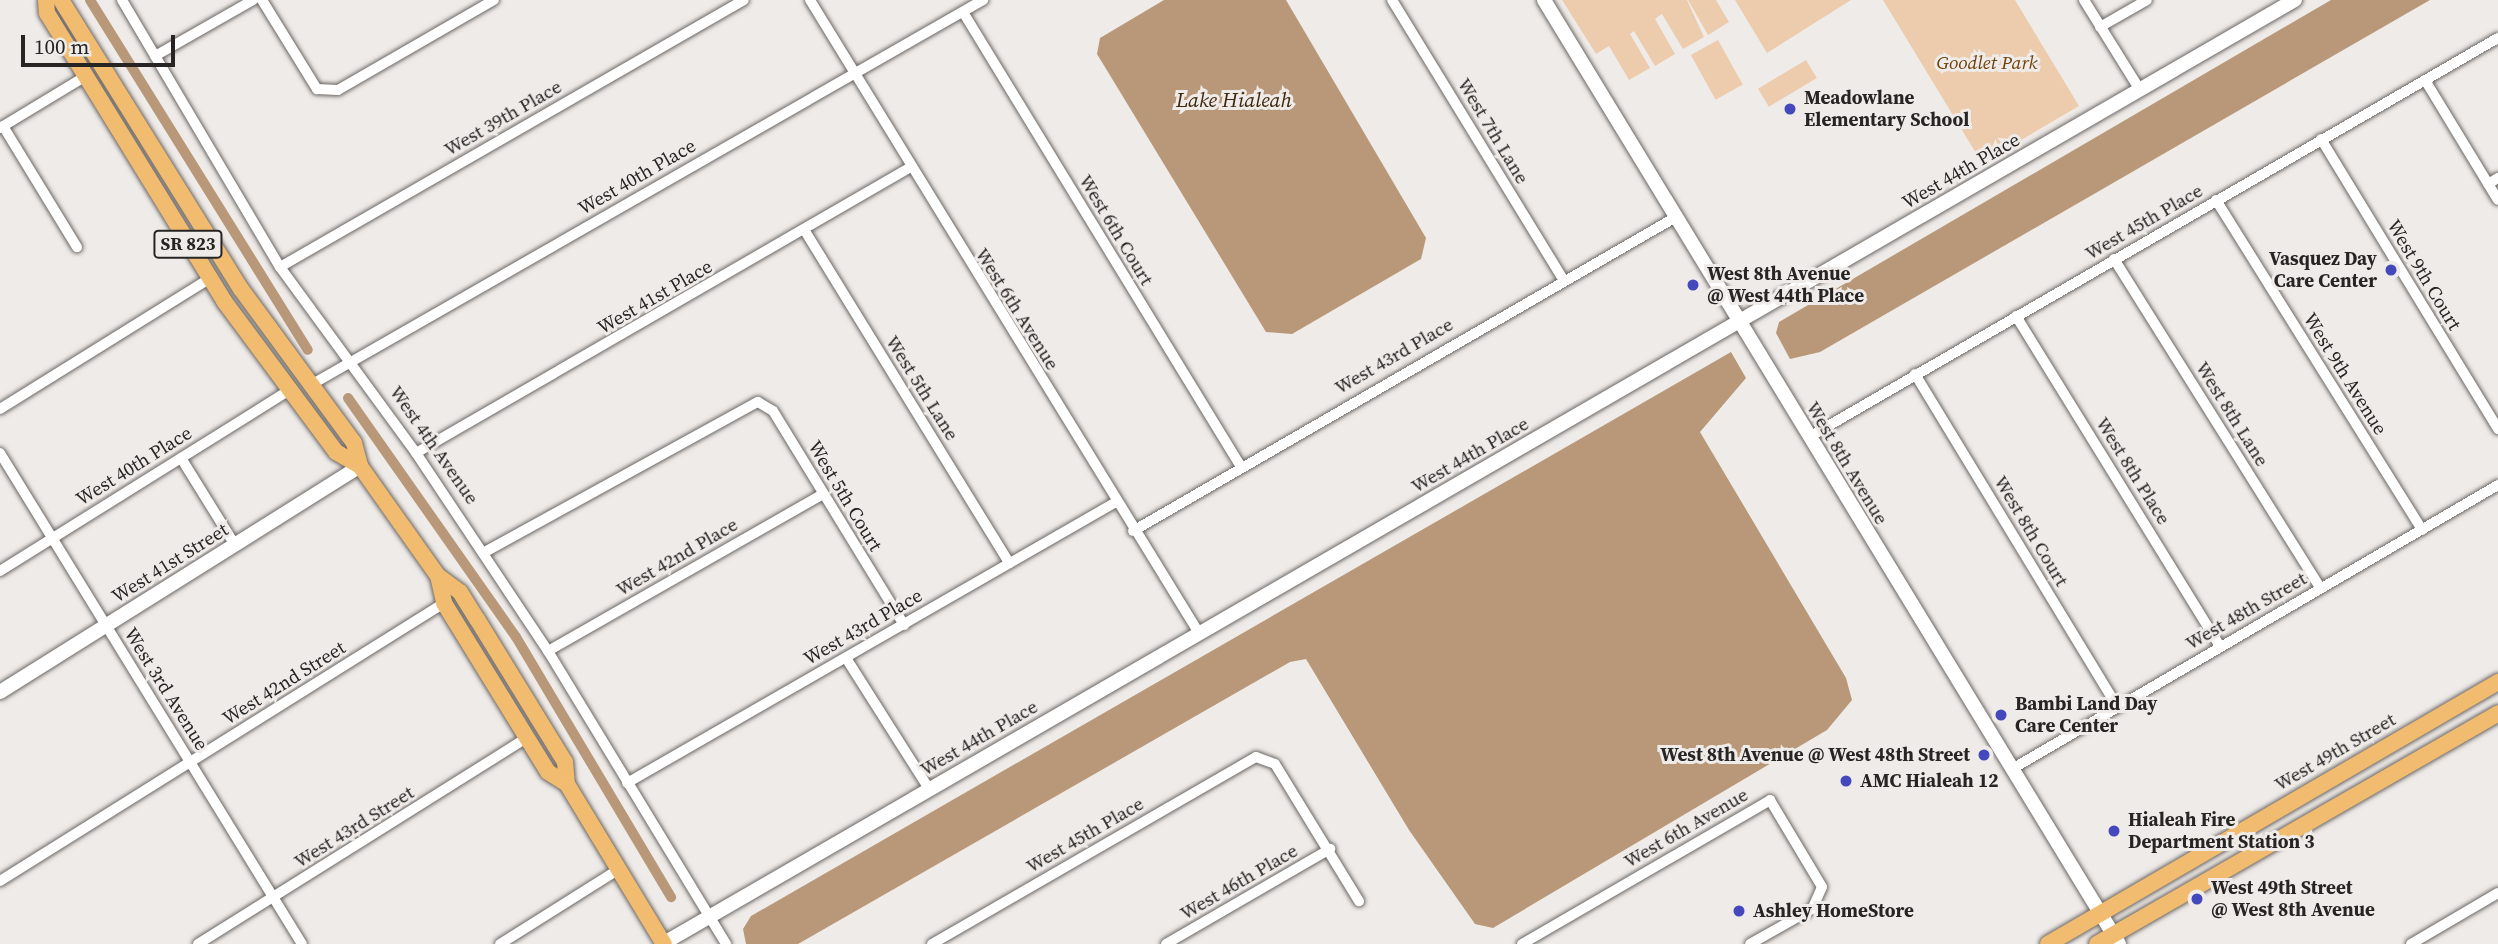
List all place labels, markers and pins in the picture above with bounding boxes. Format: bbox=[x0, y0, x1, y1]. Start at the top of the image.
place label: Meadowlane Elementary School bbox=[1804, 87, 1969, 131]
marker: Meadowlane Elementary School bbox=[1782, 101, 1798, 117]
place label: Vasquez Day Care Center bbox=[2269, 248, 2377, 292]
marker: Vasquez Day Care Center bbox=[2383, 262, 2399, 278]
place label: West 8th Avenue @ West 44th Place bbox=[1707, 263, 1865, 307]
marker: West 8th Avenue @ West 44th Place bbox=[1685, 277, 1701, 293]
place label: Bambi Land Day Care Center bbox=[2015, 693, 2157, 737]
marker: Bambi Land Day Care Center bbox=[1993, 707, 2009, 723]
place label: West 8th Avenue @ West 48th Street bbox=[1660, 744, 1970, 766]
marker: West 8th Avenue @ West 48th Street bbox=[1976, 747, 1992, 763]
place label: AMC Hialeah 12 bbox=[1860, 770, 1998, 792]
marker: AMC Hialeah 12 bbox=[1838, 773, 1854, 789]
place label: Hialeah Fire Department Station 3 bbox=[2128, 809, 2315, 853]
marker: Hialeah Fire Department Station 3 bbox=[2106, 823, 2122, 839]
place label: West 49th Street @ West 8th Avenue bbox=[2211, 877, 2375, 921]
marker: West 49th Street @ West 8th Avenue bbox=[2189, 891, 2205, 907]
place label: Ashley HomeStore bbox=[1753, 900, 1914, 922]
marker: Ashley HomeStore bbox=[1731, 903, 1747, 919]

